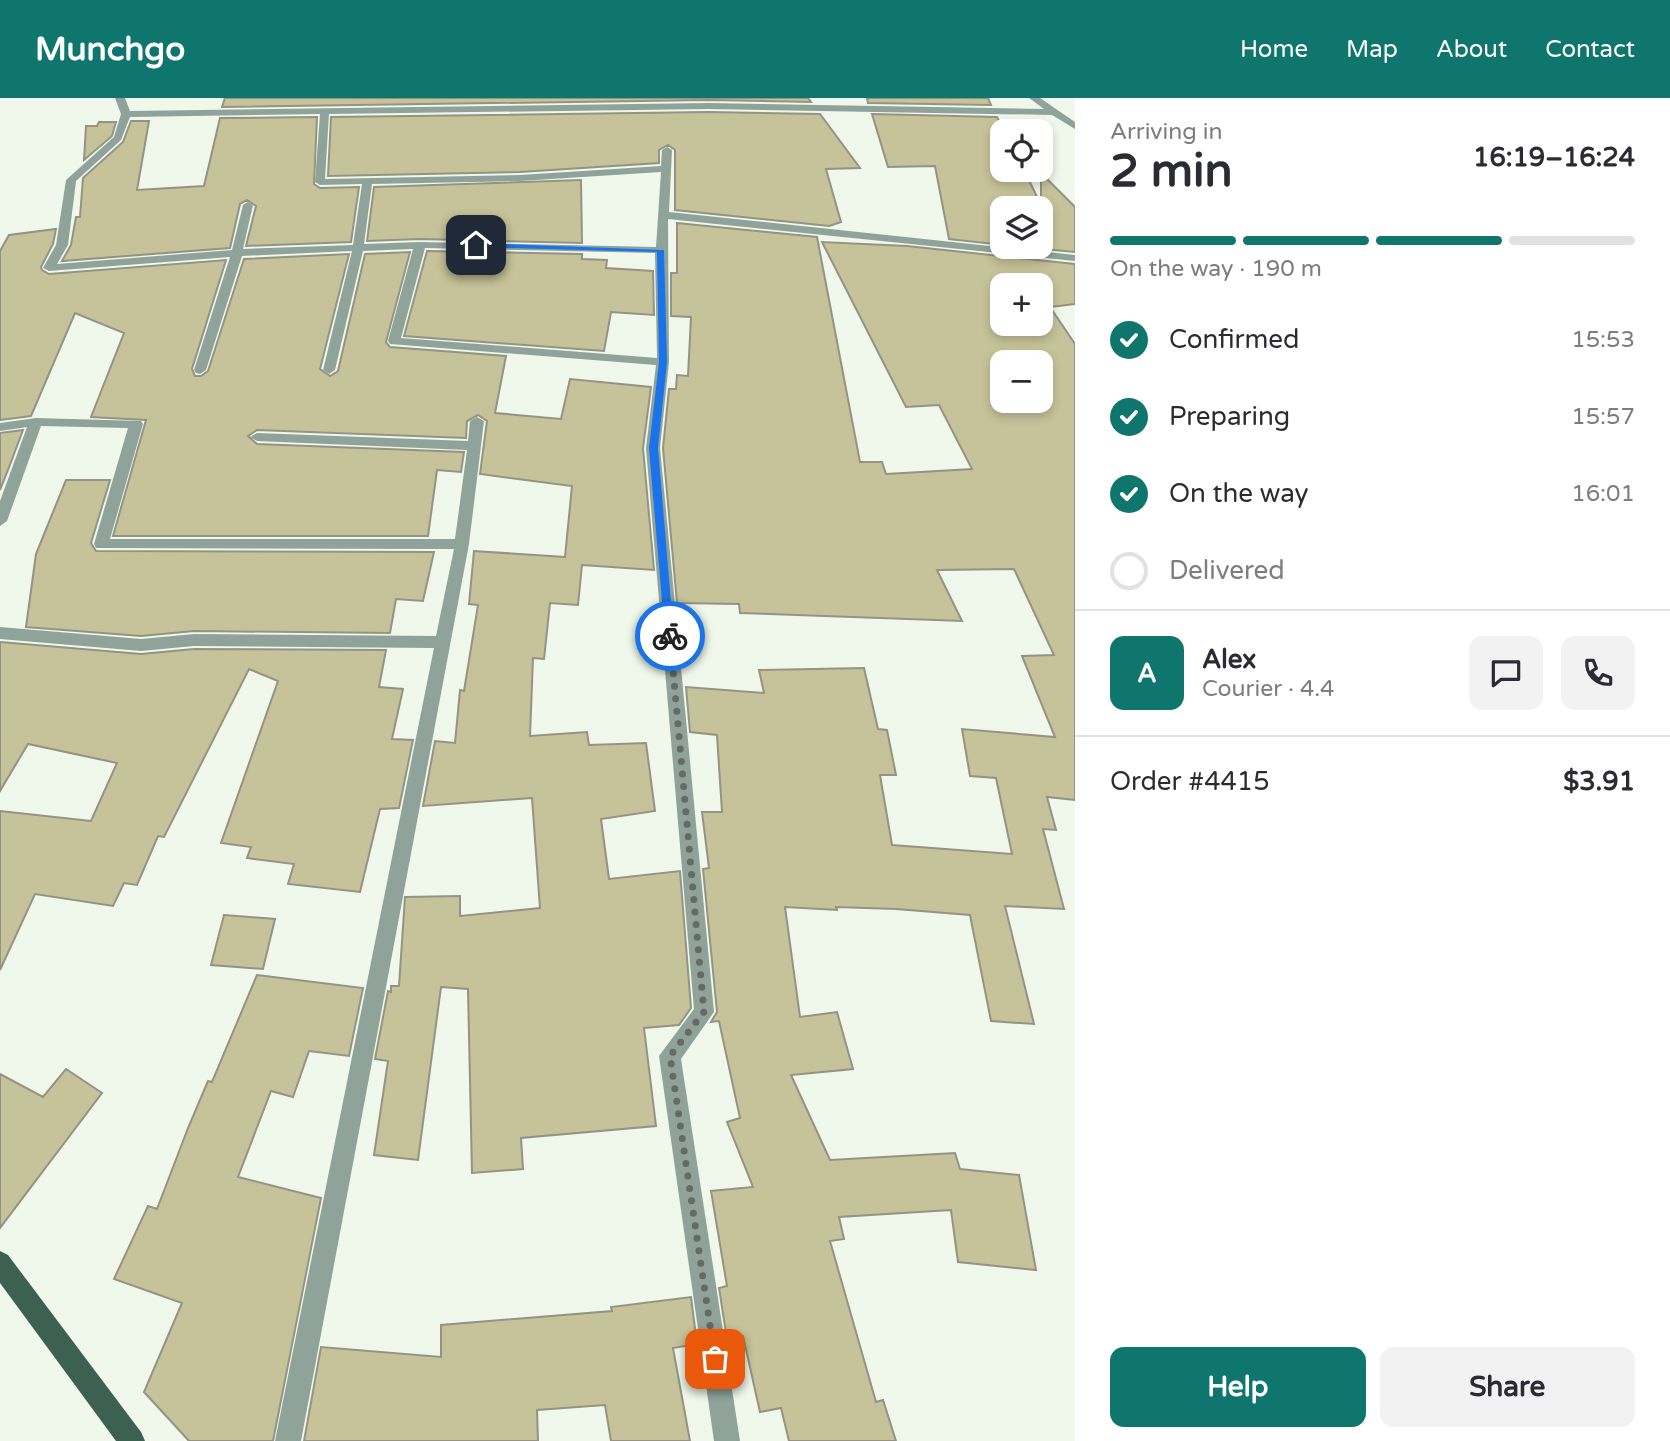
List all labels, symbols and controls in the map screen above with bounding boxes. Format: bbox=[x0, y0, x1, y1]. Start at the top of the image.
text: Munchgo bbox=[35, 30, 185, 69]
text: Home bbox=[1240, 35, 1308, 64]
text: Map bbox=[1346, 35, 1398, 64]
text: About bbox=[1436, 35, 1507, 64]
text: Contact bbox=[1545, 35, 1635, 64]
text: Arriving in bbox=[1110, 118, 1223, 146]
map controls bbox=[990, 119, 1053, 413]
button: locate bbox=[990, 119, 1053, 182]
text: 16:19–16:24 bbox=[1473, 142, 1635, 173]
text: 2 min bbox=[1110, 144, 1233, 199]
button: layers bbox=[990, 196, 1053, 259]
pin bbox=[446, 215, 506, 275]
icon: home bbox=[457, 226, 495, 264]
text: On the way · 190 m bbox=[1110, 255, 1322, 283]
button: + bbox=[990, 273, 1053, 336]
icon: check bbox=[1110, 321, 1148, 359]
text: Confirmed bbox=[1169, 324, 1299, 355]
text: 15:53 bbox=[1571, 326, 1635, 354]
button: − bbox=[990, 350, 1053, 413]
icon: check bbox=[1110, 398, 1148, 436]
text: Preparing bbox=[1169, 401, 1290, 432]
text: 15:57 bbox=[1571, 403, 1635, 431]
icon: check bbox=[1110, 475, 1148, 513]
text: On the way bbox=[1169, 478, 1309, 509]
text: 16:01 bbox=[1571, 480, 1635, 508]
text: Delivered bbox=[1169, 555, 1285, 586]
courier bbox=[635, 601, 705, 671]
icon: bike bbox=[651, 617, 689, 655]
button: chat bbox=[1469, 636, 1543, 710]
button: phone bbox=[1561, 636, 1635, 710]
text: Alex bbox=[1202, 644, 1256, 675]
text: A bbox=[1137, 658, 1157, 689]
text: Courier · 4.4 bbox=[1202, 675, 1334, 703]
text: Order #4415 bbox=[1110, 766, 1270, 797]
text: $3.91 bbox=[1563, 766, 1635, 797]
pin bbox=[685, 1329, 745, 1389]
icon: bag bbox=[696, 1340, 734, 1378]
button: Help bbox=[1110, 1347, 1366, 1427]
button: Share bbox=[1380, 1347, 1635, 1427]

